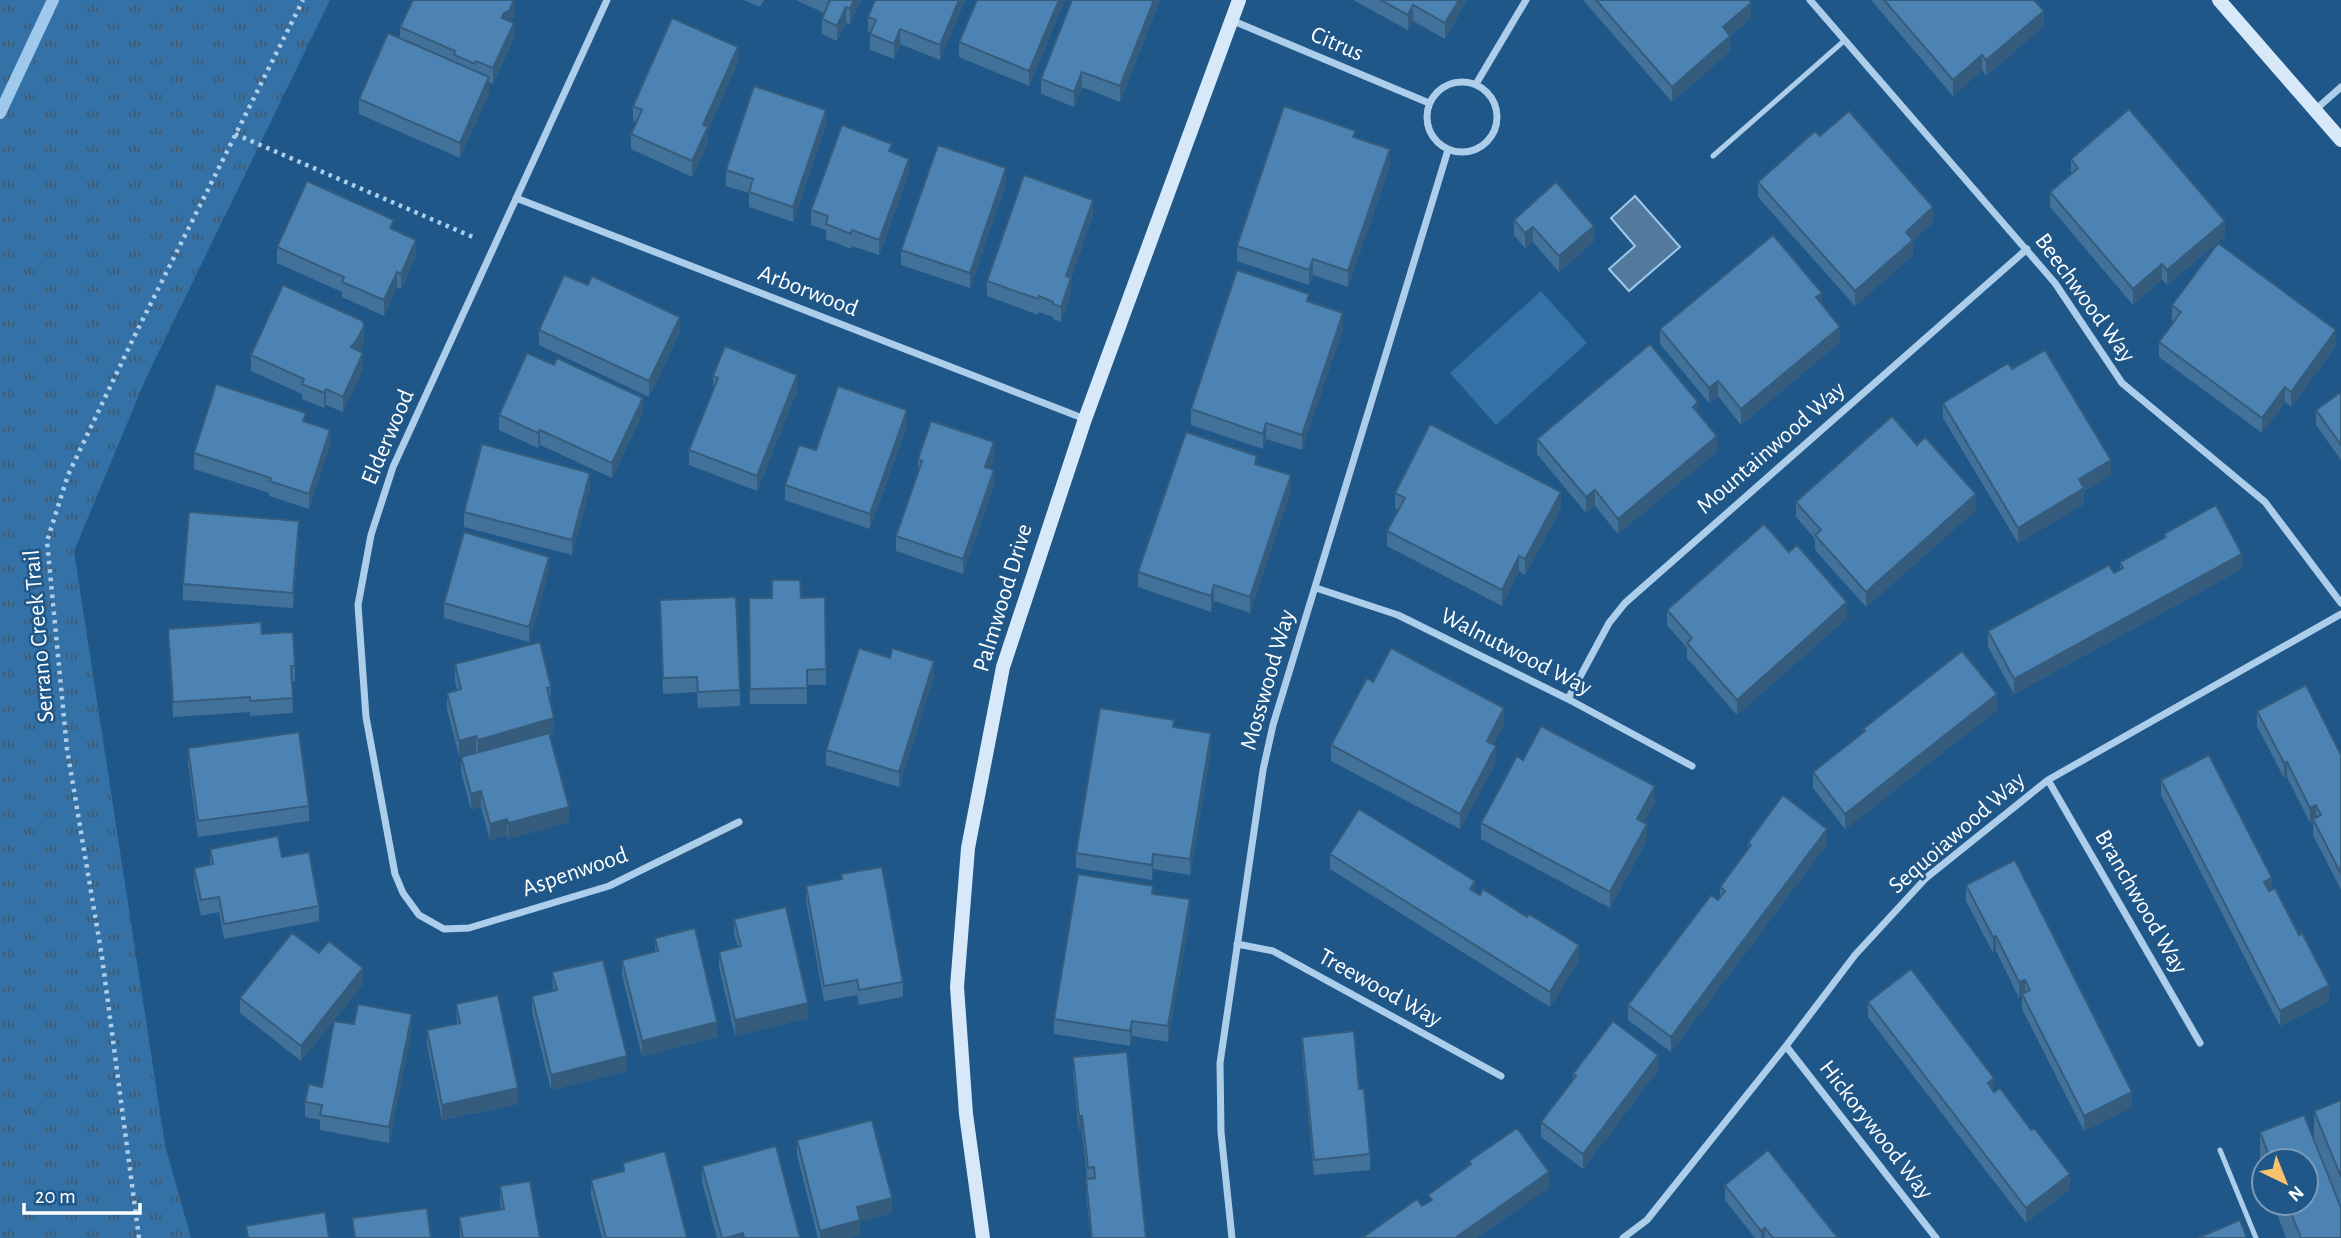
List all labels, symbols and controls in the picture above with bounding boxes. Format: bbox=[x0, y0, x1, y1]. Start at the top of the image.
street label: Citrus bbox=[1307, 22, 1367, 66]
street label: Beechwood Way bbox=[2030, 229, 2140, 367]
street label: Arborwood bbox=[755, 261, 861, 321]
street label: Mountainwood Way bbox=[1692, 377, 1850, 519]
street label: Elderwood bbox=[357, 386, 419, 488]
street label: Palmwood Drive bbox=[969, 521, 1037, 675]
street label: Serrano Creek Trail bbox=[19, 549, 59, 723]
street label: Walnutwood Way bbox=[1436, 604, 1596, 700]
street label: Mosswood Way bbox=[1236, 607, 1300, 753]
street label: Sequoiawood Way bbox=[1884, 768, 2030, 898]
street label: Branchwood Way bbox=[2090, 826, 2192, 978]
street label: Aspenwood bbox=[519, 843, 631, 901]
street label: Treewood Way bbox=[1314, 944, 1446, 1032]
street label: Hickorywood Way bbox=[1815, 1056, 1937, 1204]
north arrow bbox=[2250, 1147, 2320, 1217]
scale bar bbox=[24, 1172, 140, 1216]
text: N bbox=[2284, 1182, 2307, 1205]
text: 20 m bbox=[35, 1186, 76, 1207]

